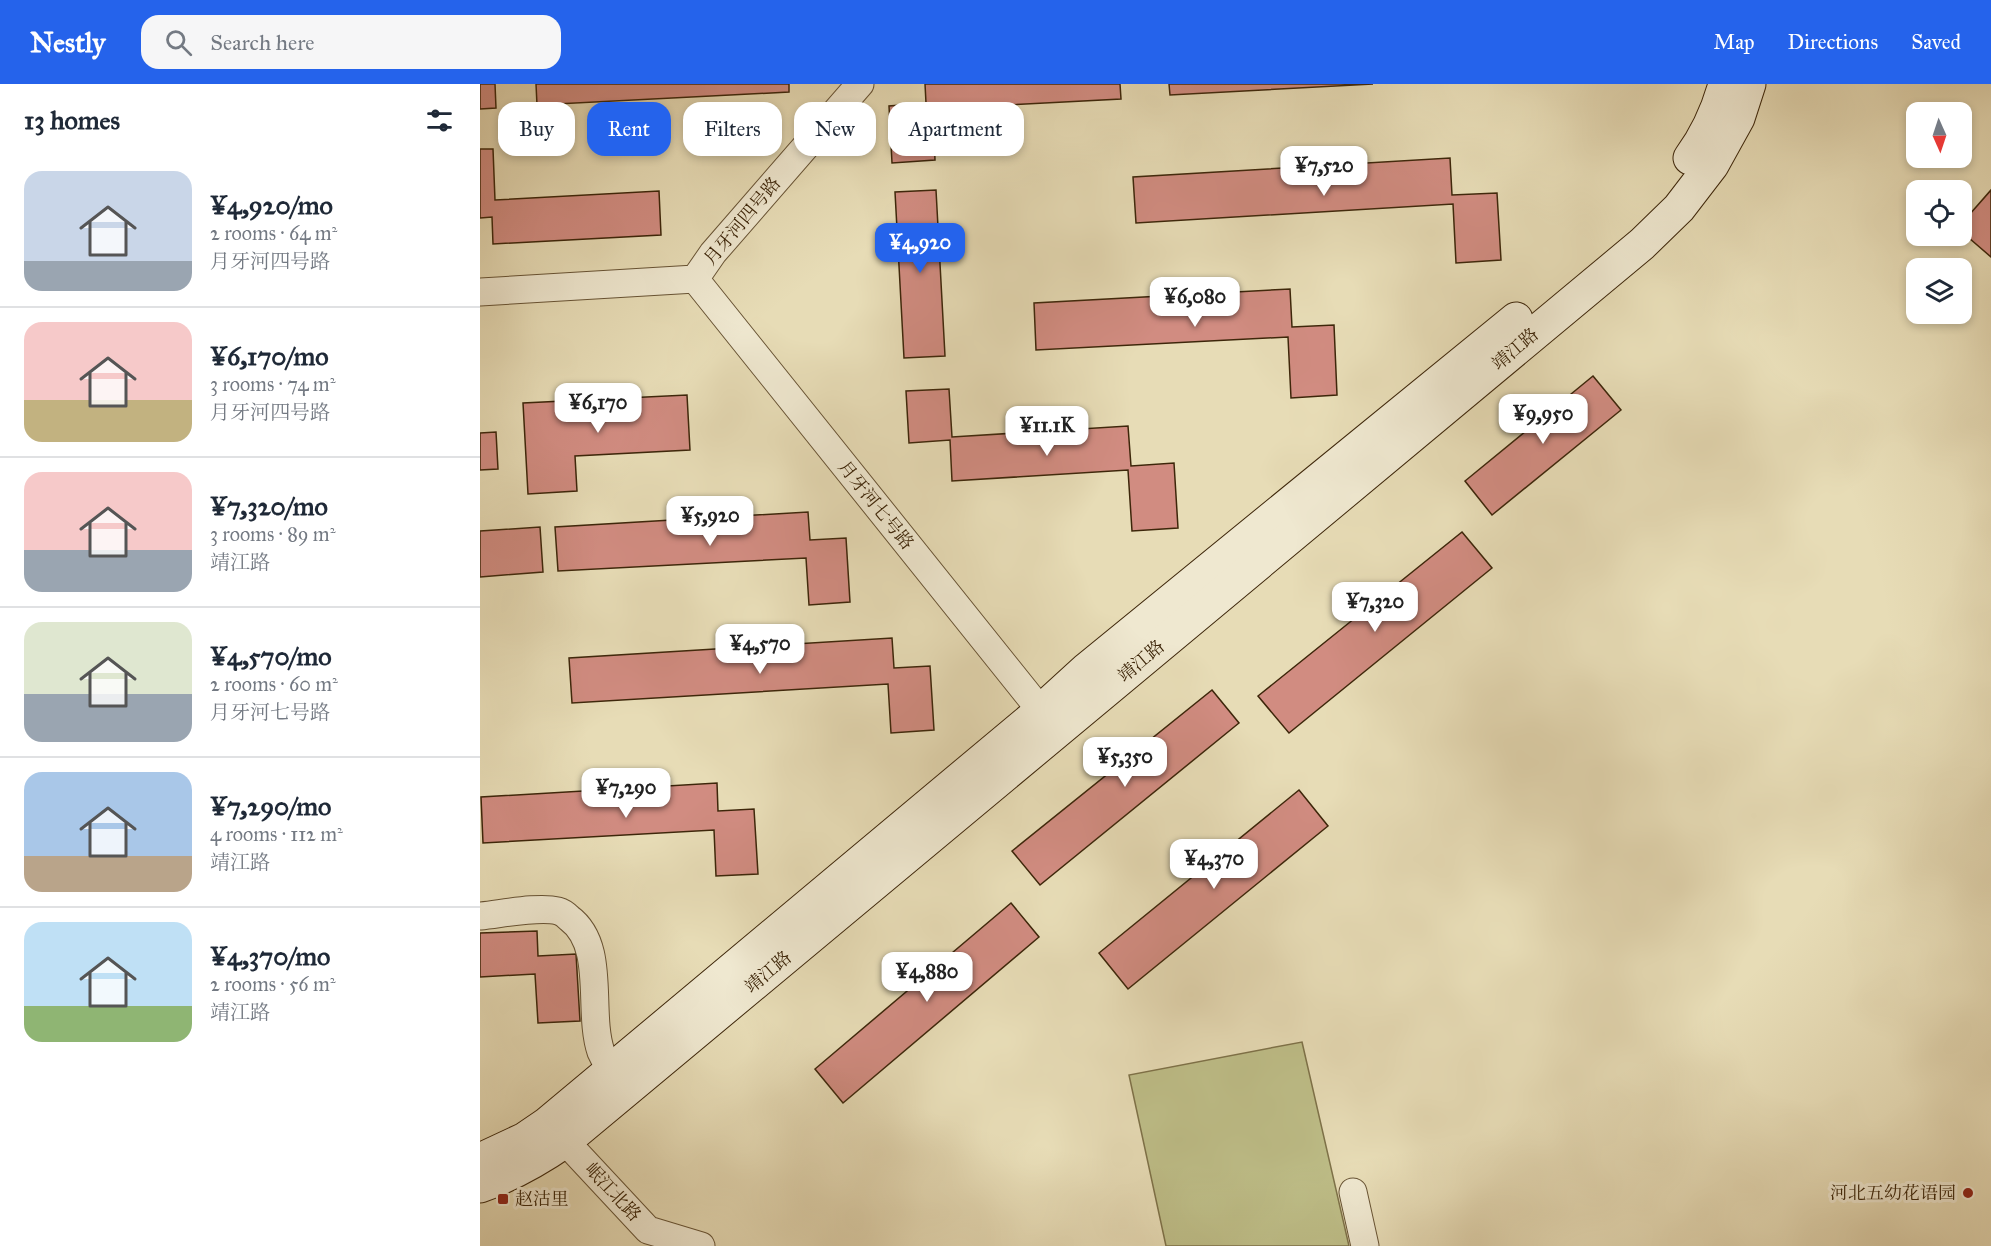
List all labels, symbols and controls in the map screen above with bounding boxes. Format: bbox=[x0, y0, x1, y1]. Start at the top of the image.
search box bbox=[141, 15, 561, 69]
text: Nestly bbox=[30, 25, 105, 60]
icon: search bbox=[162, 26, 195, 59]
text: Search here bbox=[210, 29, 314, 56]
text: Map bbox=[1714, 29, 1755, 55]
text: Directions bbox=[1788, 29, 1878, 55]
text: Saved bbox=[1911, 29, 1961, 55]
chip: Buy bbox=[498, 102, 575, 156]
chip: Rent bbox=[587, 102, 671, 156]
chip: Filters bbox=[683, 102, 782, 156]
chip: New bbox=[794, 102, 876, 156]
chip: Apartment bbox=[888, 102, 1024, 156]
north arrow bbox=[1906, 102, 1972, 168]
map controls bbox=[1906, 102, 1972, 324]
text: 13 homes bbox=[24, 104, 120, 136]
icon: filters bbox=[423, 104, 456, 137]
pin: ¥7,520 bbox=[1275, 146, 1373, 197]
text: ¥7,520 bbox=[1294, 153, 1354, 177]
street label: 月牙河四号路 bbox=[699, 173, 785, 269]
button: locate bbox=[1906, 180, 1972, 246]
text: ¥4,920/mo bbox=[210, 189, 333, 221]
icon: home bbox=[72, 195, 144, 267]
text: 2 rooms · 64 m² bbox=[210, 221, 337, 245]
pin: ¥4,920 bbox=[871, 223, 969, 274]
text: ¥4,920 bbox=[889, 230, 951, 254]
text: 月牙河四号路 bbox=[210, 249, 330, 273]
button: layers bbox=[1906, 258, 1972, 324]
pin: ¥6,080 bbox=[1146, 277, 1244, 328]
text: ¥6,080 bbox=[1164, 284, 1226, 308]
street label: 靖江路 bbox=[1487, 323, 1543, 375]
text: ¥6,170/mo bbox=[210, 340, 328, 372]
icon: home bbox=[72, 346, 144, 418]
text: 3 rooms · 74 m² bbox=[210, 372, 335, 396]
pin: ¥6,170 bbox=[549, 383, 647, 434]
text: ¥6,170 bbox=[569, 390, 627, 414]
pin: ¥9,950 bbox=[1494, 394, 1592, 445]
text: 月牙河四号路 bbox=[210, 400, 330, 424]
text: ¥9,950 bbox=[1513, 401, 1573, 425]
pin: ¥11.1K bbox=[998, 406, 1096, 457]
text: ¥11.1K bbox=[1019, 413, 1075, 437]
street label: 月牙河七号路 bbox=[833, 456, 919, 554]
text: ¥7,320/mo bbox=[210, 490, 328, 522]
icon: home bbox=[72, 496, 144, 568]
pin: ¥5,920 bbox=[661, 496, 759, 547]
text: ¥5,920 bbox=[680, 503, 740, 527]
text: 3 rooms · 89 m² bbox=[210, 522, 335, 546]
text: 靖江路 bbox=[210, 550, 270, 574]
pin: ¥7,320 bbox=[1326, 582, 1424, 633]
text: ¥7,320 bbox=[1346, 589, 1404, 613]
pin: ¥4,570 bbox=[711, 624, 809, 675]
text: ¥4,570 bbox=[729, 631, 791, 655]
street label: 靖江路 bbox=[1113, 635, 1169, 687]
text: ¥4,570/mo bbox=[210, 640, 332, 672]
icon: home bbox=[72, 646, 144, 718]
text: 2 rooms · 60 m² bbox=[210, 672, 338, 696]
text: 月牙河七号路 bbox=[210, 700, 330, 724]
pin: ¥5,350 bbox=[1076, 737, 1174, 788]
text: ¥5,350 bbox=[1097, 744, 1153, 768]
pin: ¥7,290 bbox=[577, 768, 675, 819]
text: ¥7,290 bbox=[596, 775, 656, 799]
text: ¥7,290/mo bbox=[210, 790, 331, 822]
icon: home bbox=[72, 796, 144, 868]
text: 4 rooms · 112 m² bbox=[210, 822, 343, 846]
pin: ¥4,370 bbox=[1165, 839, 1263, 890]
text: ¥4,370 bbox=[1184, 846, 1244, 870]
text: 靖江路 bbox=[210, 850, 270, 874]
text: ¥4,370/mo bbox=[210, 940, 330, 972]
icon: home bbox=[72, 946, 144, 1018]
street label: 靖江路 bbox=[740, 946, 796, 998]
pin: ¥4,880 bbox=[878, 952, 976, 1003]
text: ¥4,880 bbox=[896, 959, 958, 983]
text: 2 rooms · 56 m² bbox=[210, 972, 336, 996]
text: 靖江路 bbox=[210, 1000, 270, 1024]
street label: 岷江北路 bbox=[580, 1158, 646, 1226]
place label: 河北五幼花语园 bbox=[1830, 1182, 1956, 1204]
marker: 河北五幼花语园 bbox=[1961, 1186, 1975, 1200]
place label: 赵沽里 bbox=[515, 1188, 569, 1210]
marker: 赵沽里 bbox=[496, 1192, 510, 1206]

